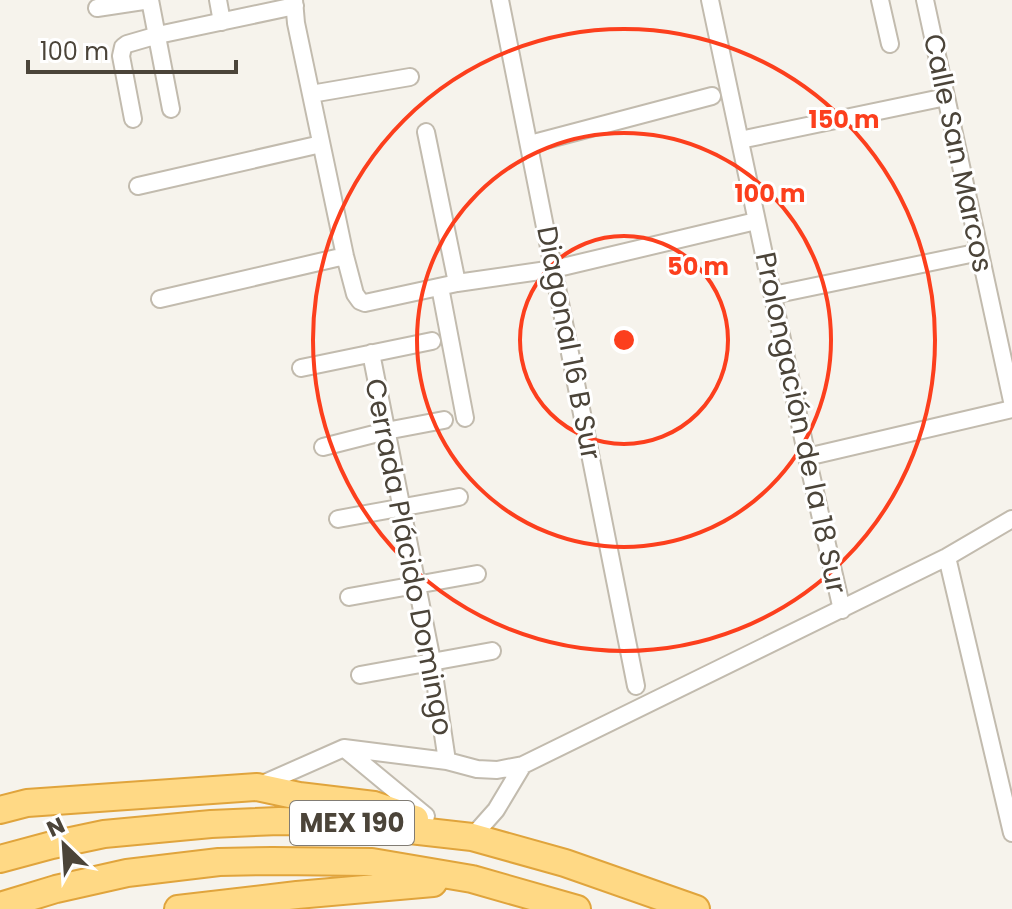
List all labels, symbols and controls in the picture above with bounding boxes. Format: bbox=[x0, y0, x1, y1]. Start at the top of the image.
scale bar bbox=[28, 24, 236, 74]
street label: Calle San Marcos bbox=[914, 30, 1002, 276]
text: 100 m bbox=[40, 35, 109, 68]
text: 150 m bbox=[809, 103, 879, 136]
text: 100 m bbox=[735, 177, 805, 210]
street label: Diagonal 16 B Sur bbox=[527, 223, 611, 463]
street label: Prolongación de la 18 Sur bbox=[746, 249, 856, 597]
text: 50 m bbox=[667, 250, 729, 283]
centre of rings bbox=[610, 326, 638, 354]
street label: Cerrada Plácido Domingo bbox=[355, 375, 463, 739]
road number: MEX 190 bbox=[290, 801, 414, 845]
north arrow bbox=[24, 805, 104, 885]
text: N bbox=[42, 810, 70, 845]

